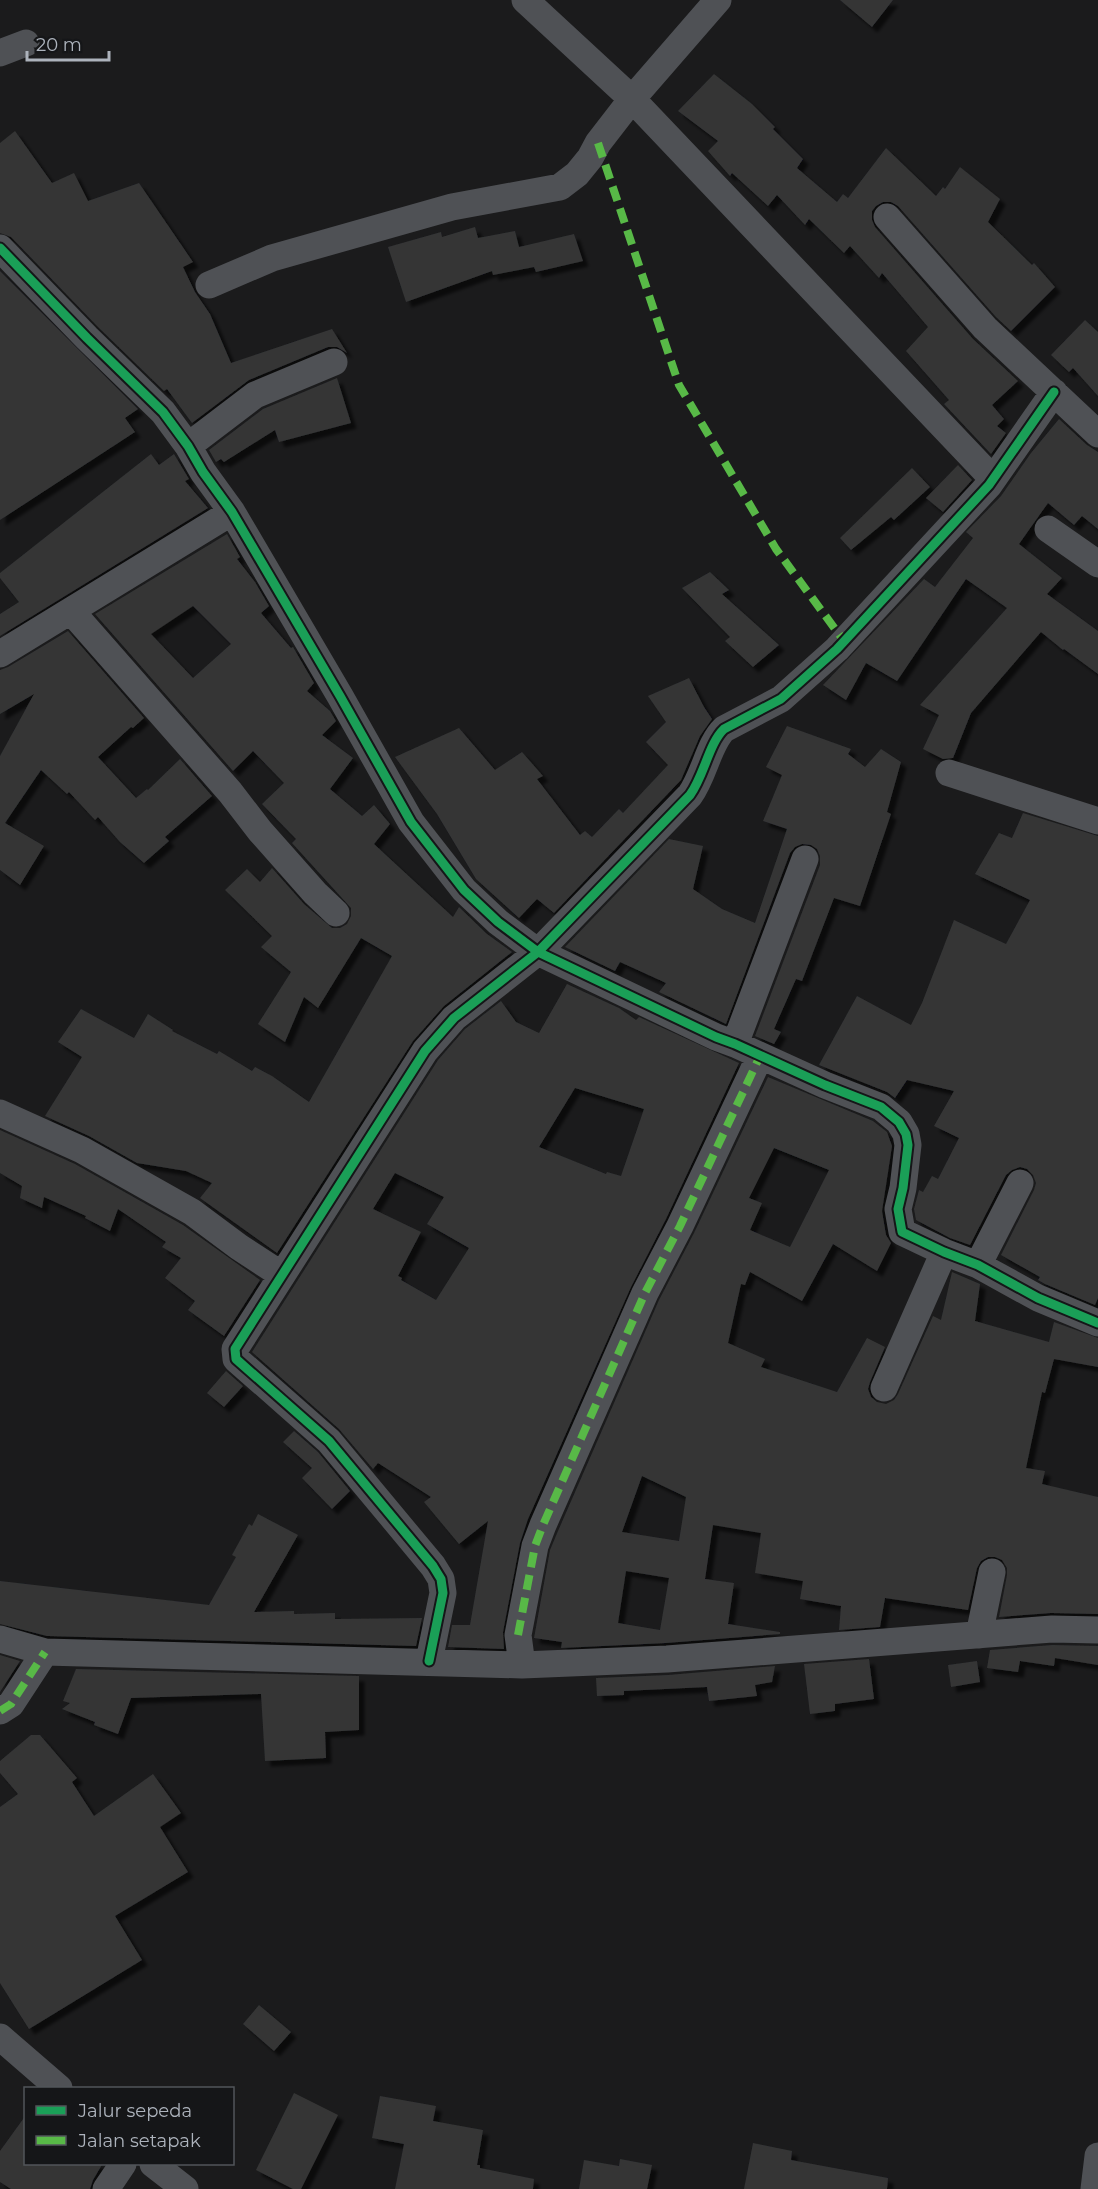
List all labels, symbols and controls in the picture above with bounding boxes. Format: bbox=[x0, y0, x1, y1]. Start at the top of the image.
scale bar bbox=[27, 24, 110, 62]
text: 20 m bbox=[36, 34, 82, 56]
legend bbox=[24, 2087, 234, 2165]
text: Jalur sepeda bbox=[77, 2100, 192, 2122]
text: Jalan setapak bbox=[77, 2130, 201, 2152]

